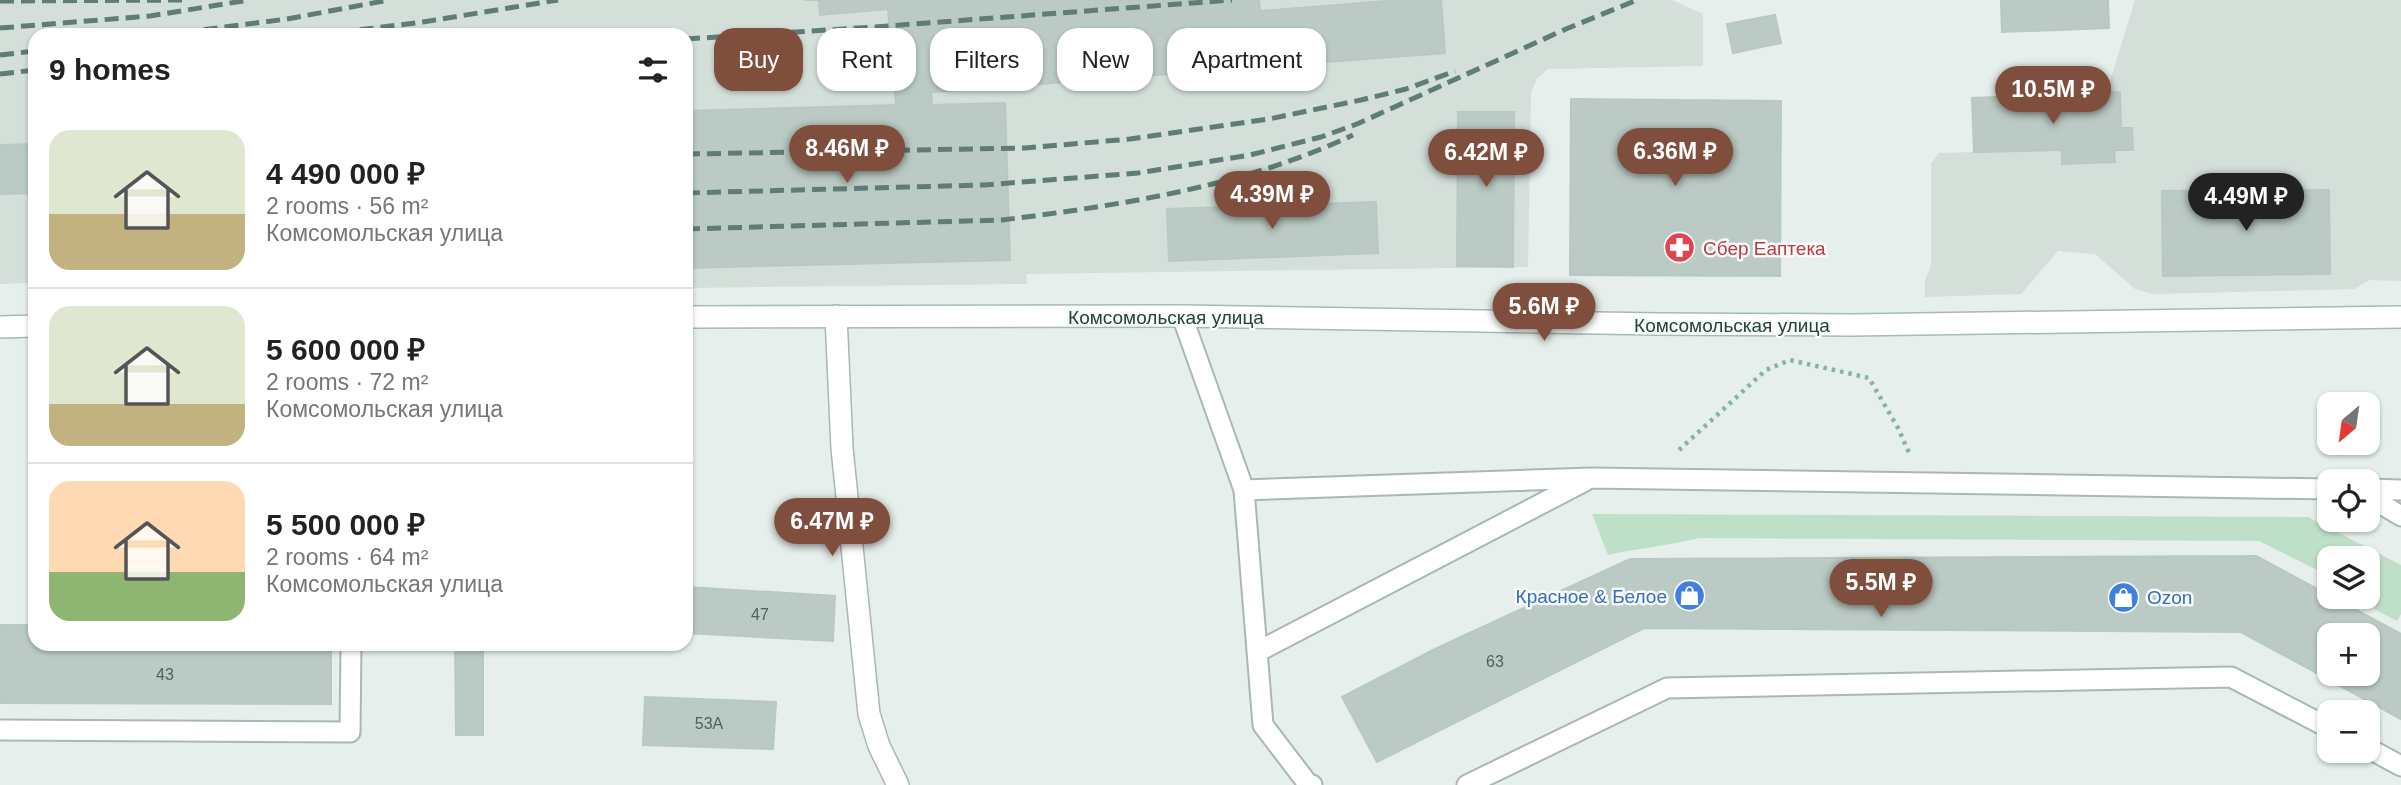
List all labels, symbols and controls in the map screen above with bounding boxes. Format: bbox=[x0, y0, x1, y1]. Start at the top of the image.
chip: Buy bbox=[714, 28, 803, 91]
chip: Rent bbox=[817, 28, 916, 91]
chip: Filters bbox=[930, 28, 1043, 91]
chip: New bbox=[1057, 28, 1153, 91]
chip: Apartment bbox=[1167, 28, 1326, 91]
icon: filters bbox=[634, 51, 672, 89]
text: 9 homes bbox=[49, 53, 171, 86]
pin: 10.5M ₽ bbox=[1988, 66, 2118, 126]
text: 10.5M ₽ bbox=[2011, 76, 2095, 102]
pin: 8.46M ₽ bbox=[782, 125, 912, 185]
pin: 6.36M ₽ bbox=[1610, 128, 1740, 188]
pin: 6.42M ₽ bbox=[1421, 130, 1551, 189]
text: 8.46M ₽ bbox=[805, 135, 889, 161]
text: 6.36M ₽ bbox=[1633, 138, 1717, 164]
text: 6.42M ₽ bbox=[1444, 139, 1528, 165]
text: 4 490 000 ₽ bbox=[266, 157, 425, 190]
icon: home bbox=[105, 158, 189, 242]
pin: 4.39M ₽ bbox=[1207, 172, 1337, 231]
pin: 4.49M ₽ bbox=[2181, 174, 2311, 233]
text: 4.39M ₽ bbox=[1230, 181, 1314, 207]
text: 4.49M ₽ bbox=[2204, 183, 2288, 209]
text: 2 rooms · 56 m² bbox=[266, 193, 428, 219]
text: Комсомольская улица bbox=[266, 220, 503, 246]
pharmacy icon: Сбер Еаптека bbox=[1663, 231, 1697, 265]
place label: Сбер Еаптека bbox=[1703, 238, 1826, 259]
pin: 5.6M ₽ bbox=[1487, 284, 1601, 343]
text: 5.6M ₽ bbox=[1509, 293, 1579, 319]
street label: Комсомольская улица bbox=[1068, 307, 1264, 328]
street label: Комсомольская улица bbox=[1634, 315, 1830, 336]
text: 5 600 000 ₽ bbox=[266, 333, 425, 366]
icon: home bbox=[105, 334, 189, 418]
text: 2 rooms · 72 m² bbox=[266, 369, 428, 395]
north arrow bbox=[2317, 392, 2380, 455]
map controls bbox=[2317, 392, 2380, 763]
text: Комсомольская улица bbox=[266, 396, 503, 422]
button: locate bbox=[2317, 469, 2380, 532]
pin: 6.47M ₽ bbox=[767, 498, 897, 558]
text: 5 500 000 ₽ bbox=[266, 508, 425, 541]
text: 6.47M ₽ bbox=[790, 508, 874, 534]
icon: home bbox=[105, 509, 189, 593]
text: 2 rooms · 64 m² bbox=[266, 544, 428, 570]
button: layers bbox=[2317, 546, 2380, 609]
pin: 5.5M ₽ bbox=[1824, 560, 1938, 619]
text: 5.5M ₽ bbox=[1846, 569, 1916, 595]
text: Комсомольская улица bbox=[266, 571, 503, 597]
shop icon: Красное & Белое bbox=[1673, 579, 1707, 613]
shop icon: Ozon bbox=[2107, 580, 2141, 614]
place label: Красное & Белое bbox=[1516, 586, 1667, 607]
place label: Ozon bbox=[2147, 587, 2192, 608]
house number: 47 bbox=[751, 606, 769, 623]
button: + bbox=[2317, 623, 2380, 686]
house number: 63 bbox=[1486, 653, 1504, 670]
house number: 43 bbox=[156, 666, 174, 683]
button: − bbox=[2317, 700, 2380, 763]
house number: 53А bbox=[695, 715, 724, 732]

